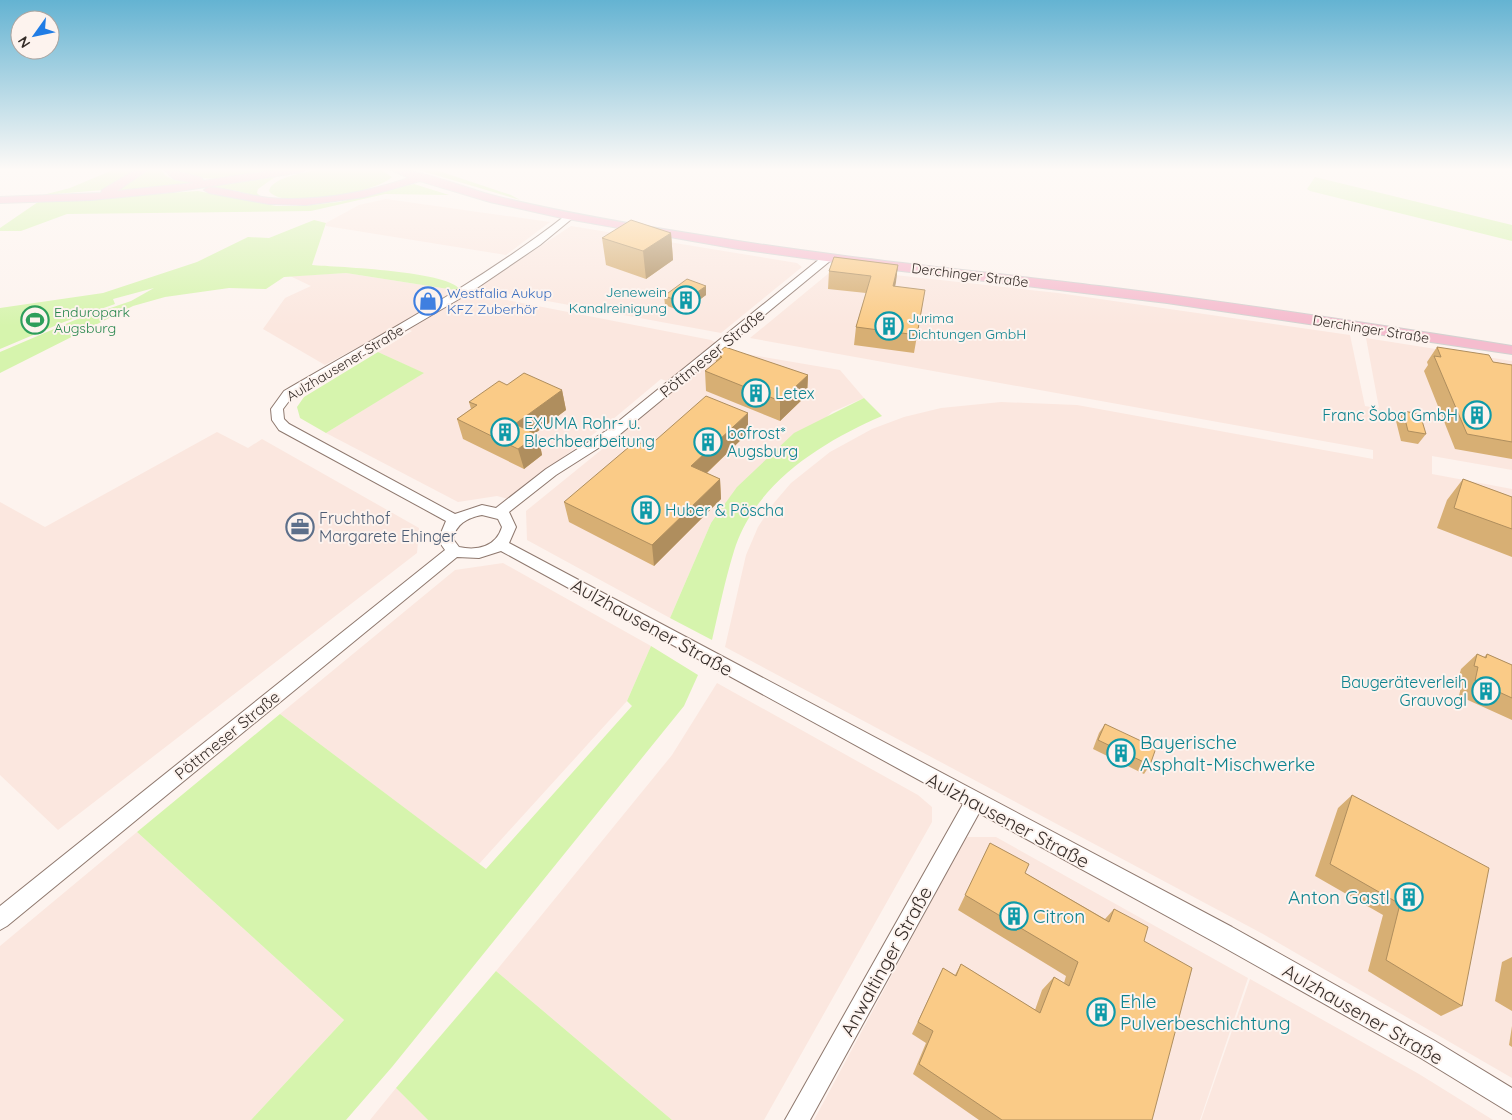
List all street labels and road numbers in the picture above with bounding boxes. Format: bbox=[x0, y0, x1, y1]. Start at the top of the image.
street label: Derchinger Straße bbox=[910, 259, 1030, 291]
street label: Pöttmeser Straße bbox=[655, 304, 769, 402]
street label: Derchinger Straße bbox=[1311, 311, 1431, 347]
street label: Aulzhausener Straße bbox=[283, 321, 407, 405]
street label: Aulzhausener Straße bbox=[567, 573, 737, 681]
street label: Pöttmeser Straße bbox=[170, 686, 284, 784]
street label: Aulzhausener Straße bbox=[922, 767, 1094, 873]
street label: Anwaltinger Straße bbox=[835, 882, 937, 1040]
street label: Aulzhausener Straße bbox=[1279, 958, 1447, 1070]

